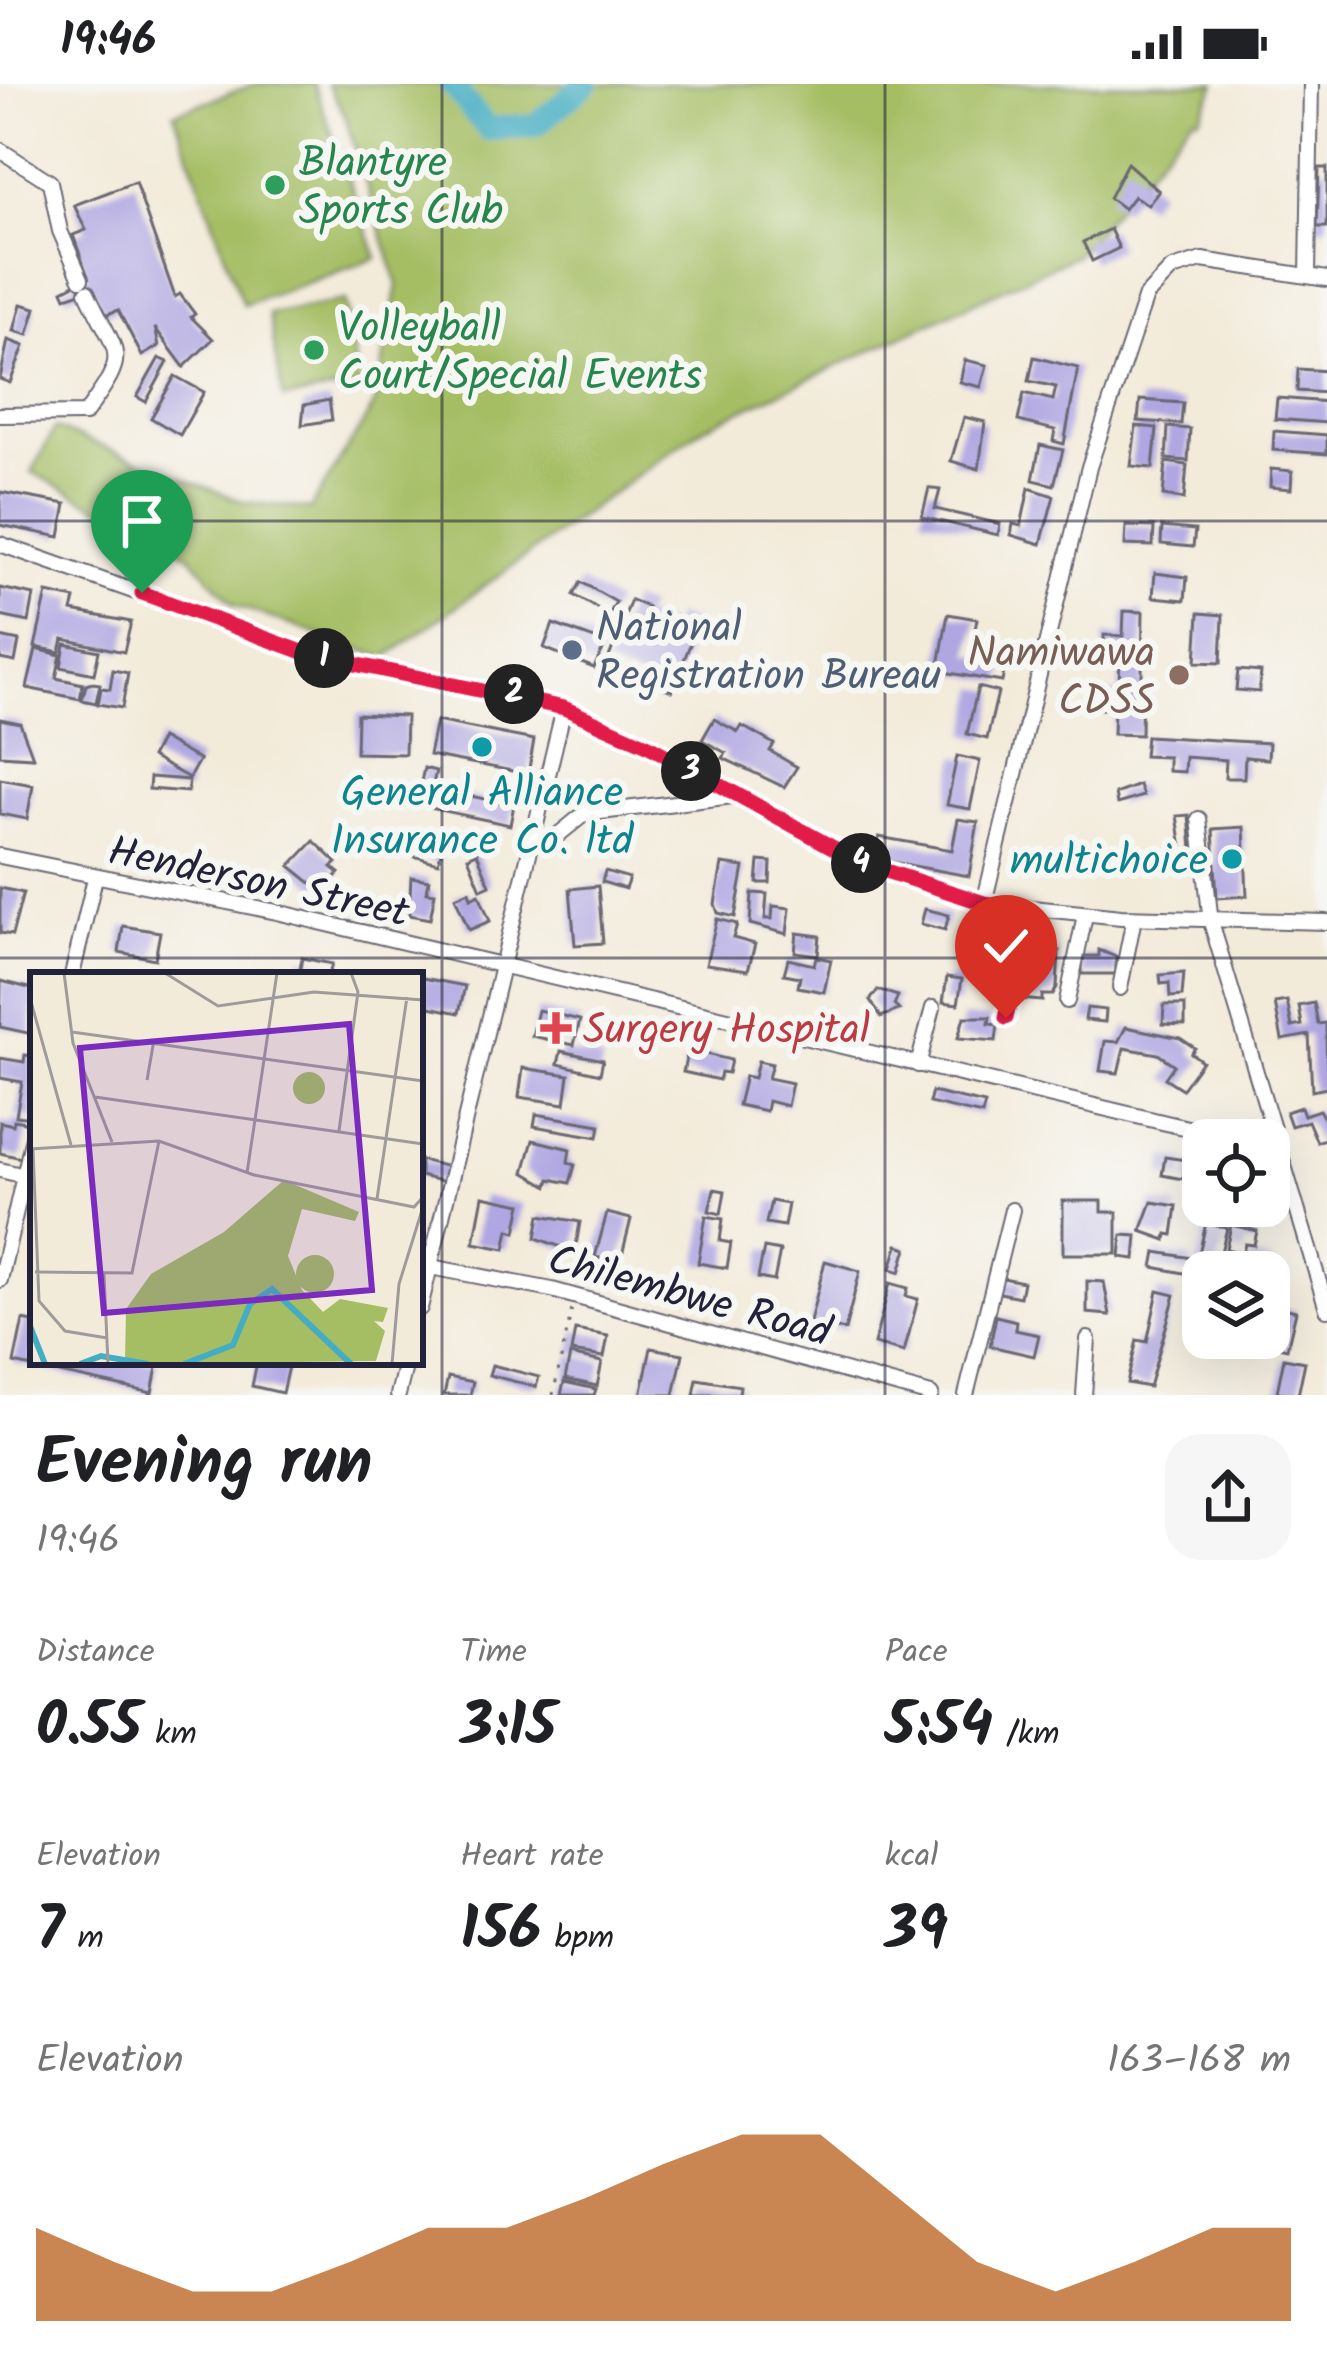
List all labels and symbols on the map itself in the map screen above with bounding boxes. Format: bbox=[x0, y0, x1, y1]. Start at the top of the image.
place label: Blantyre Sports Club bbox=[299, 131, 503, 246]
marker: Blantyre Sports Club bbox=[262, 172, 288, 198]
place label: Volleyball Court/Special Events bbox=[338, 296, 702, 411]
marker: Volleyball Court/Special Events bbox=[301, 337, 327, 363]
pin bbox=[91, 470, 193, 593]
place label: National Registration Bureau bbox=[596, 596, 941, 711]
place label: Namiwawa CDSS bbox=[968, 621, 1155, 736]
pin: 1 bbox=[294, 628, 354, 688]
marker: National Registration Bureau bbox=[559, 637, 585, 663]
marker: Namiwawa CDSS bbox=[1166, 662, 1192, 688]
pin: 2 bbox=[484, 664, 544, 724]
marker: General Alliance Insurance Co. ltd bbox=[469, 734, 495, 760]
pin: 3 bbox=[661, 741, 721, 801]
place label: General Alliance Insurance Co. ltd bbox=[331, 761, 634, 876]
street label: Henderson Street bbox=[102, 819, 416, 948]
place label: multichoice bbox=[1010, 829, 1208, 896]
pin: 4 bbox=[831, 833, 891, 893]
marker: multichoice bbox=[1219, 846, 1245, 872]
pin bbox=[955, 895, 1057, 1018]
inset map bbox=[30, 972, 423, 1365]
place label: Surgery Hospital bbox=[583, 998, 870, 1065]
marker: Surgery Hospital bbox=[540, 1012, 572, 1044]
street label: Chilembwe Road bbox=[540, 1227, 839, 1368]

